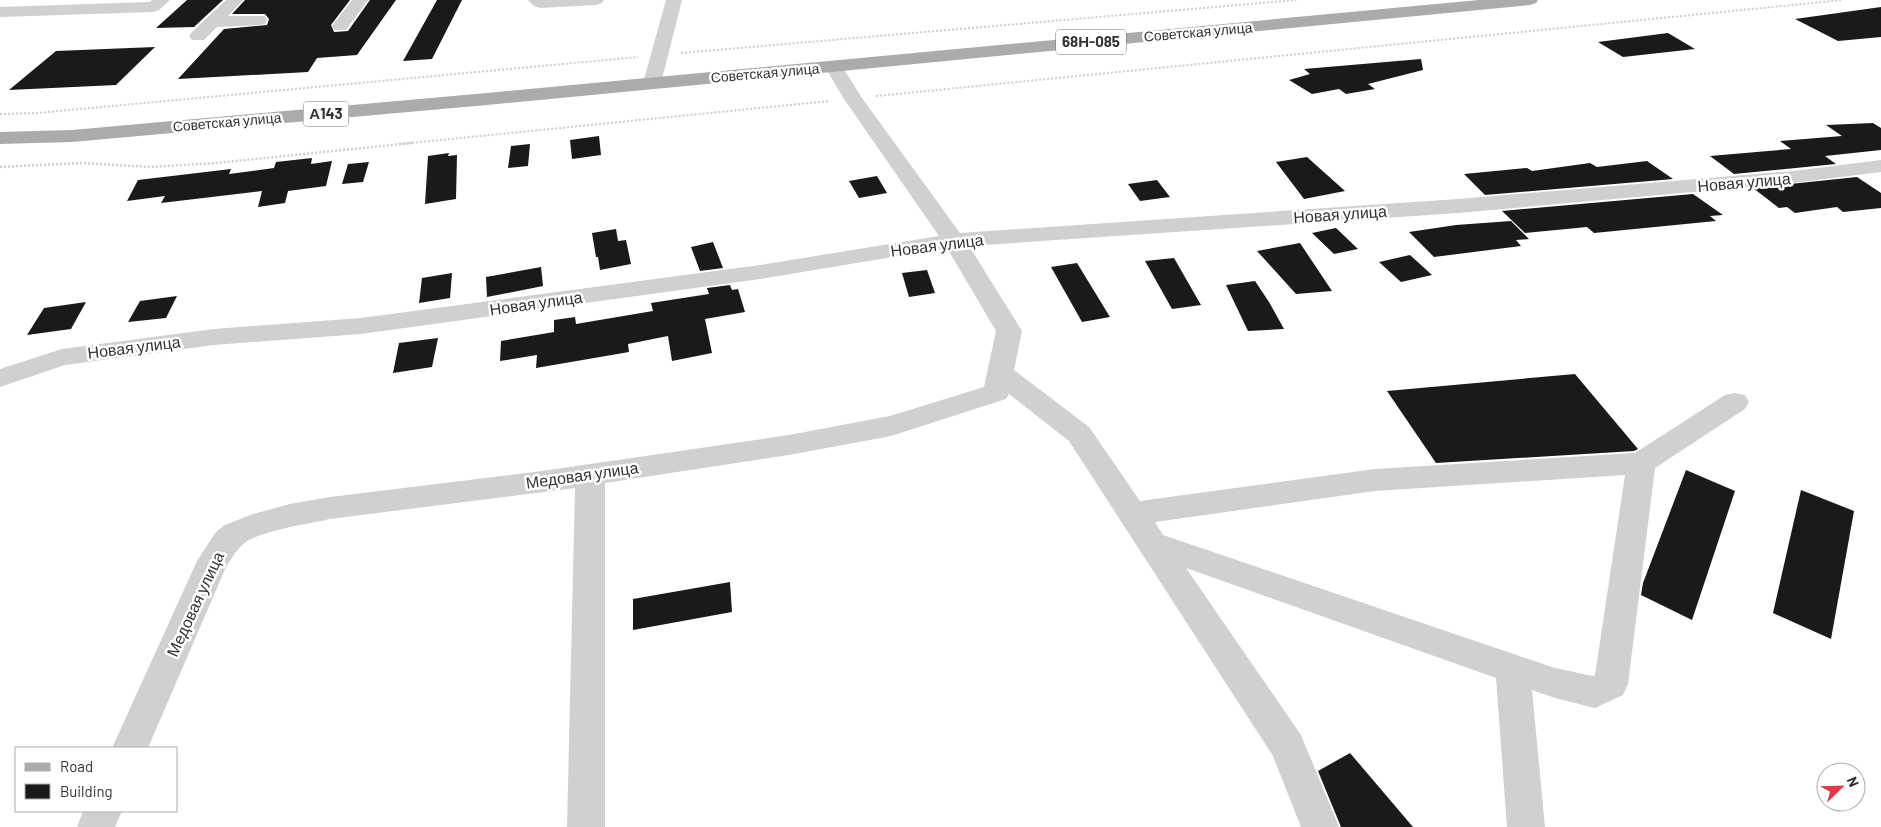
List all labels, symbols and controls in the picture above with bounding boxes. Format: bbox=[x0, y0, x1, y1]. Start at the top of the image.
street label: Советская улица bbox=[1143, 18, 1253, 45]
road number: 68Н-085 bbox=[1056, 30, 1126, 54]
street label: Советская улица bbox=[710, 59, 820, 86]
road number: А143 bbox=[304, 102, 348, 126]
street label: Советская улица bbox=[172, 108, 282, 135]
street label: Новая улица bbox=[1697, 168, 1791, 195]
street label: Новая улица bbox=[1293, 201, 1387, 226]
street label: Новая улица bbox=[889, 229, 985, 260]
street label: Новая улица bbox=[488, 287, 584, 318]
street label: Новая улица bbox=[86, 331, 182, 362]
street label: Медовая улица bbox=[524, 457, 639, 492]
street label: Медовая улица bbox=[162, 548, 227, 659]
legend bbox=[15, 747, 178, 812]
text: Road bbox=[60, 757, 93, 775]
north arrow bbox=[1816, 762, 1866, 812]
text: N bbox=[1844, 774, 1863, 789]
text: Building bbox=[60, 782, 113, 800]

